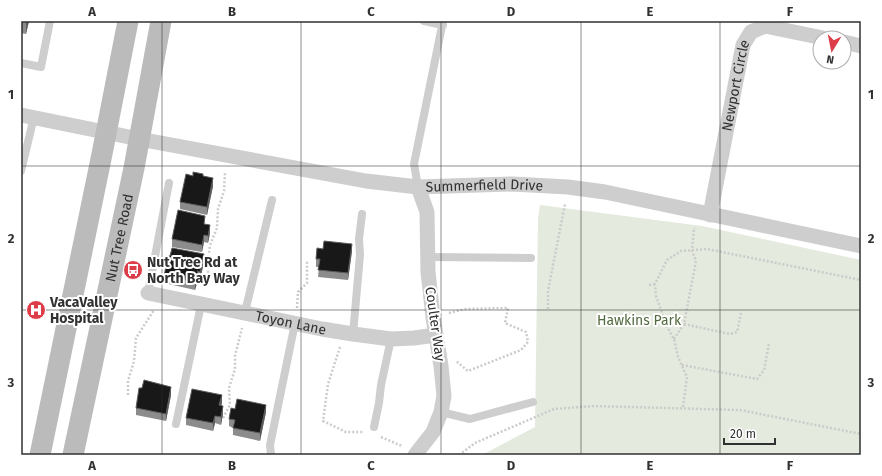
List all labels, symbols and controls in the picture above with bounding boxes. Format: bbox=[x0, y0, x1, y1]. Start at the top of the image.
text: A bbox=[87, 4, 96, 19]
text: B bbox=[228, 4, 236, 19]
text: C bbox=[367, 4, 375, 19]
text: D bbox=[507, 4, 516, 19]
text: E bbox=[647, 4, 654, 19]
text: F bbox=[787, 4, 794, 19]
north arrow bbox=[812, 30, 852, 70]
street label: Newport Circle bbox=[718, 36, 753, 133]
text: N bbox=[826, 52, 835, 66]
text: 1 bbox=[8, 87, 14, 102]
text: 1 bbox=[868, 87, 874, 102]
street label: Summerfield Drive bbox=[425, 175, 544, 195]
street label: Nut Tree Road bbox=[102, 192, 137, 283]
text: 2 bbox=[8, 231, 15, 246]
text: 2 bbox=[868, 231, 875, 246]
place label: Nut Tree Rd at North Bay Way bbox=[147, 254, 240, 287]
bus stop icon: Nut Tree Rd at North Bay Way bbox=[122, 259, 144, 281]
street label: Coulter Way bbox=[421, 286, 449, 362]
place label: VacaValley Hospital bbox=[49, 294, 118, 327]
hospital icon: VacaValley Hospital bbox=[25, 299, 47, 321]
street label: Toyon Lane bbox=[254, 307, 328, 338]
park label: Hawkins Park bbox=[597, 312, 682, 329]
text: 3 bbox=[7, 375, 15, 390]
text: 3 bbox=[867, 375, 875, 390]
scale bar bbox=[724, 420, 775, 446]
text: 20 m bbox=[730, 427, 756, 441]
text: A bbox=[87, 458, 96, 473]
text: B bbox=[228, 458, 236, 473]
text: C bbox=[367, 458, 375, 473]
text: D bbox=[507, 458, 516, 473]
text: E bbox=[647, 458, 654, 473]
text: F bbox=[787, 458, 794, 473]

